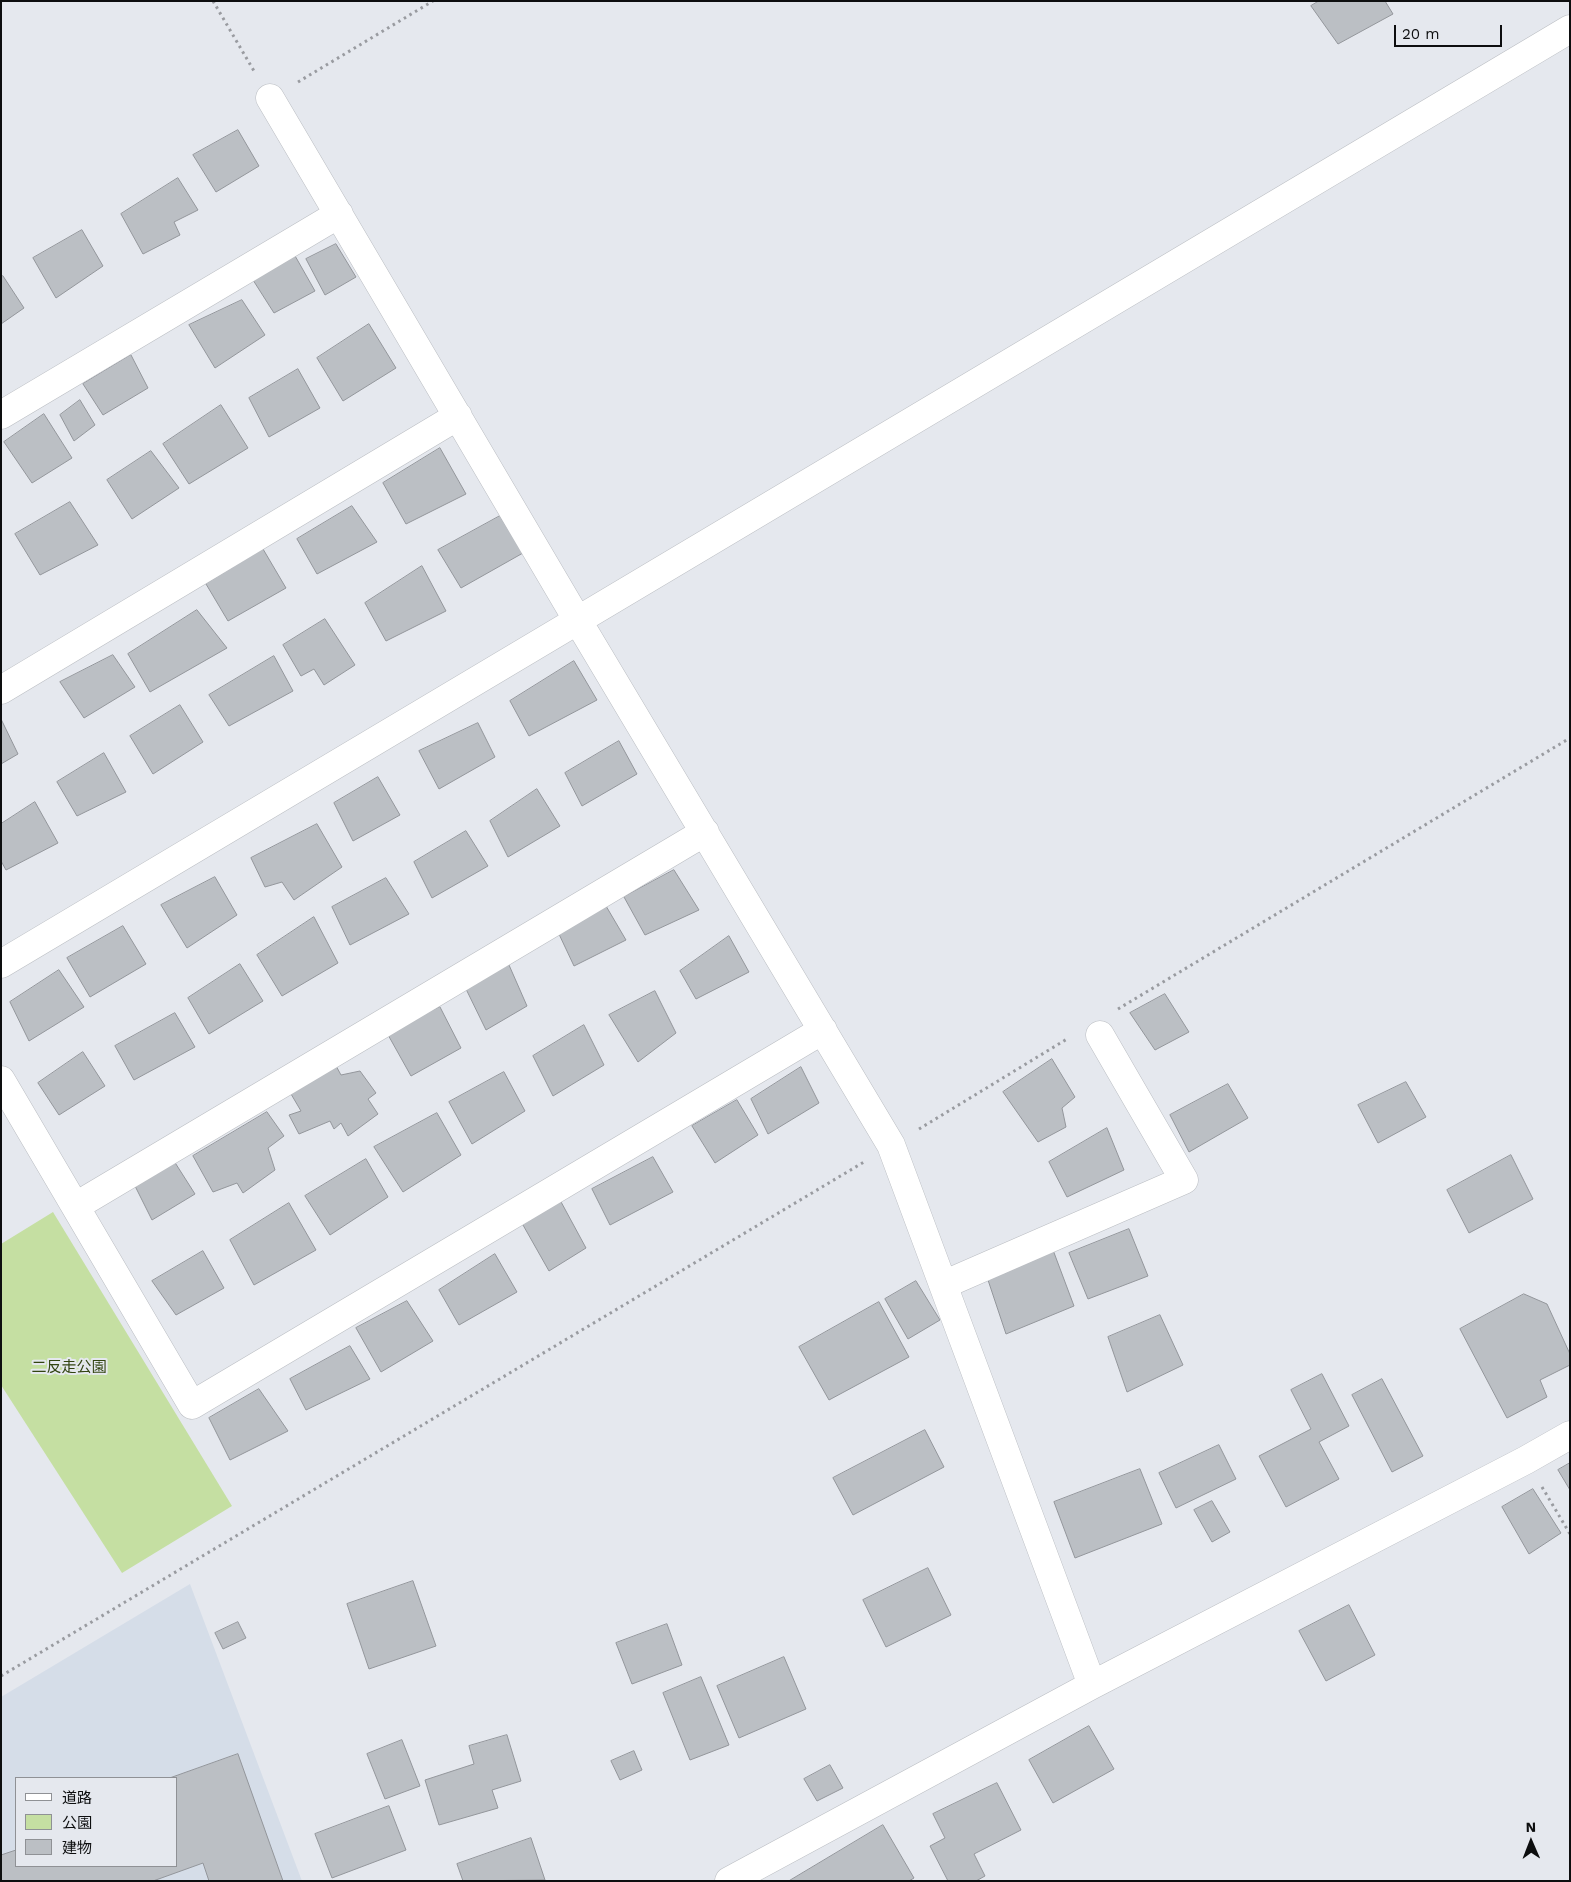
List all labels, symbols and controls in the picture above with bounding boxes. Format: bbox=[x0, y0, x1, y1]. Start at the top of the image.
scale bar bbox=[1396, 15, 1504, 47]
text: 20 m bbox=[1402, 25, 1440, 43]
park label: 二反走公園 bbox=[32, 1359, 106, 1377]
legend bbox=[15, 1777, 178, 1867]
text: 道路 bbox=[62, 1789, 92, 1807]
text: 公園 bbox=[62, 1814, 92, 1832]
north arrow bbox=[1506, 1817, 1556, 1867]
text: N bbox=[1525, 1819, 1536, 1835]
text: 建物 bbox=[62, 1839, 92, 1857]

